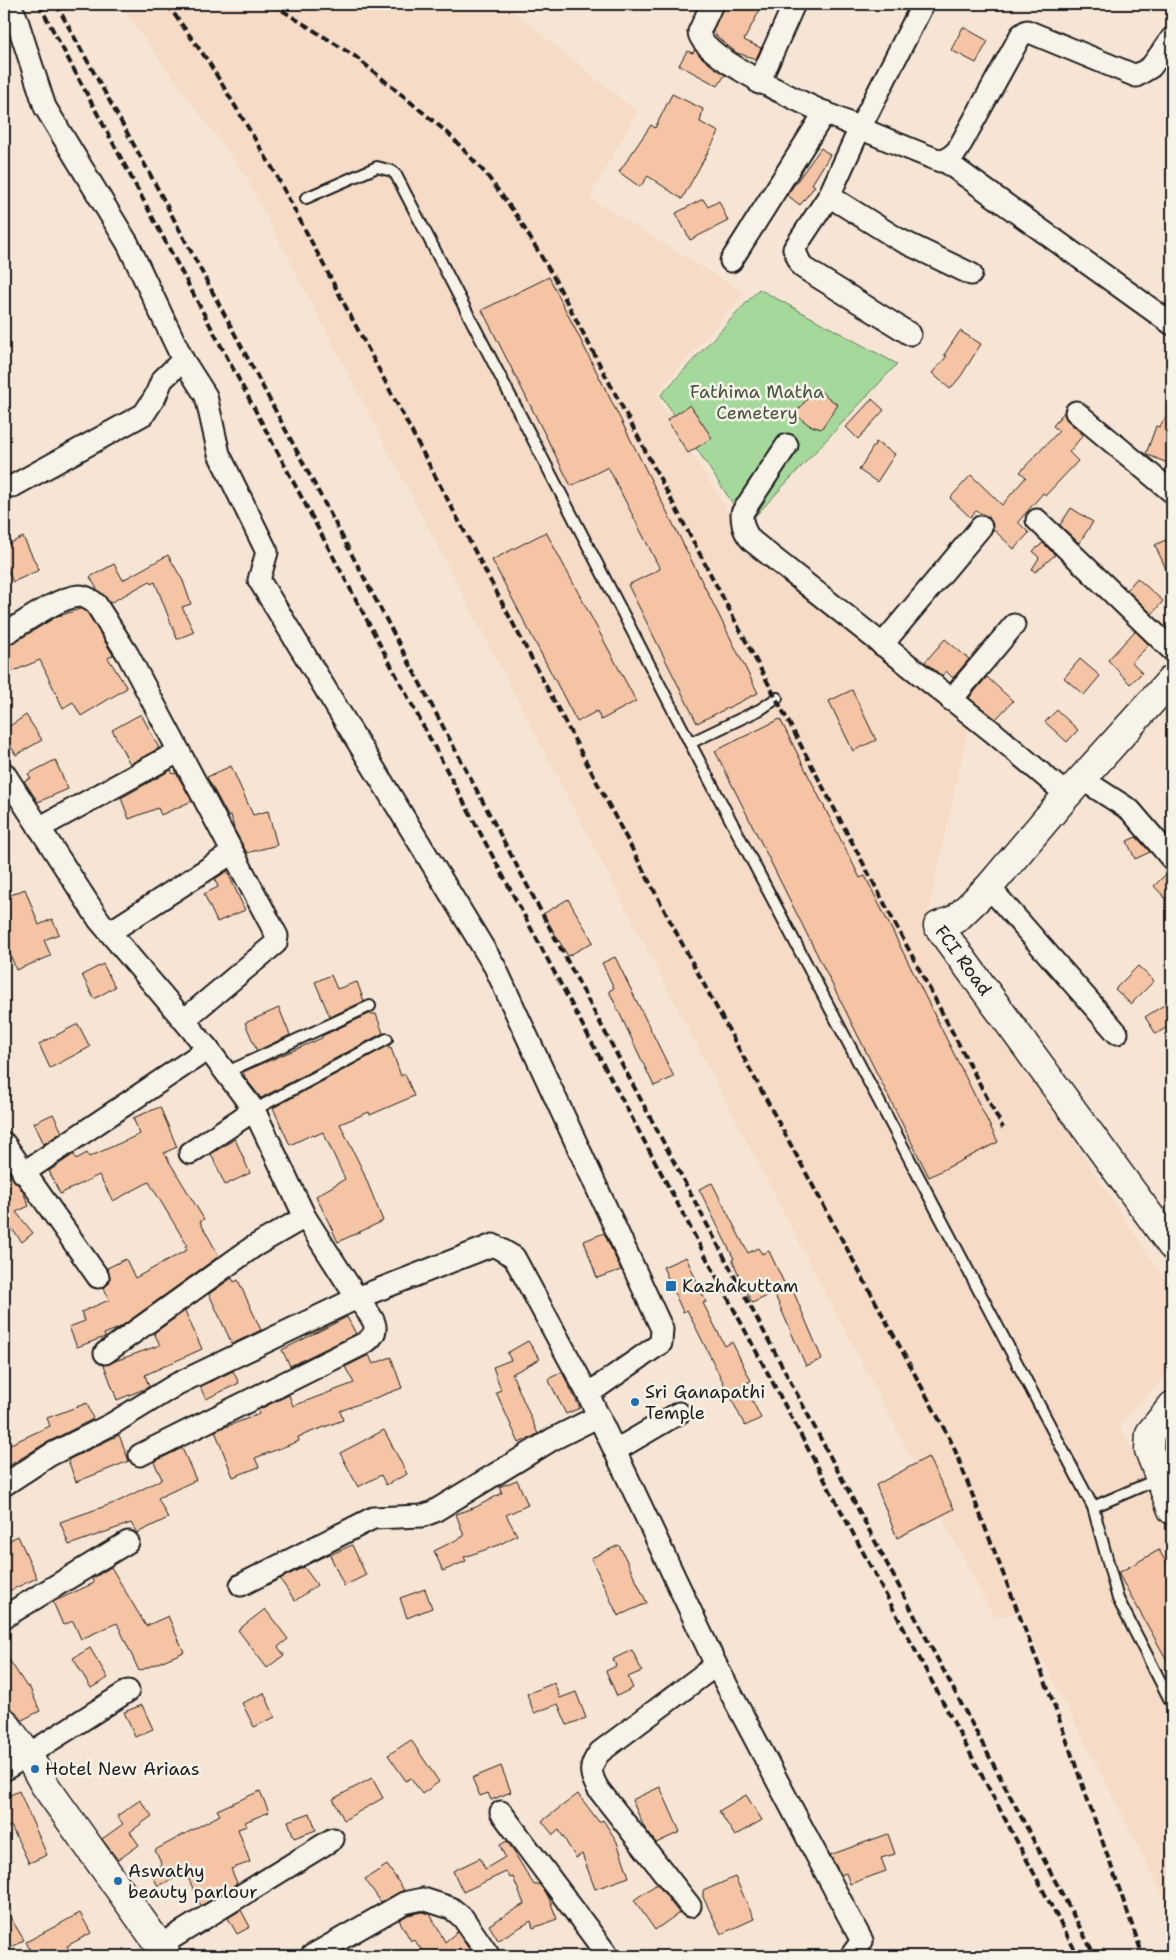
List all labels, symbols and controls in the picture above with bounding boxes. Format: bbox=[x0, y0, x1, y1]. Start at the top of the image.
park label: Fathima Matha Cemetery bbox=[690, 380, 824, 425]
street label: FCI Road bbox=[929, 920, 997, 1001]
place label: Kazhakuttam bbox=[682, 1274, 799, 1298]
marker: Kazhakuttam bbox=[664, 1279, 678, 1293]
place label: Sri Ganapathi Temple bbox=[645, 1380, 765, 1425]
marker: Sri Ganapathi Temple bbox=[629, 1396, 641, 1408]
place label: Hotel New Ariaas bbox=[45, 1757, 200, 1781]
marker: Hotel New Ariaas bbox=[29, 1763, 41, 1775]
place label: Aswathy beauty parlour bbox=[128, 1859, 258, 1904]
marker: Aswathy beauty parlour bbox=[112, 1875, 124, 1887]

